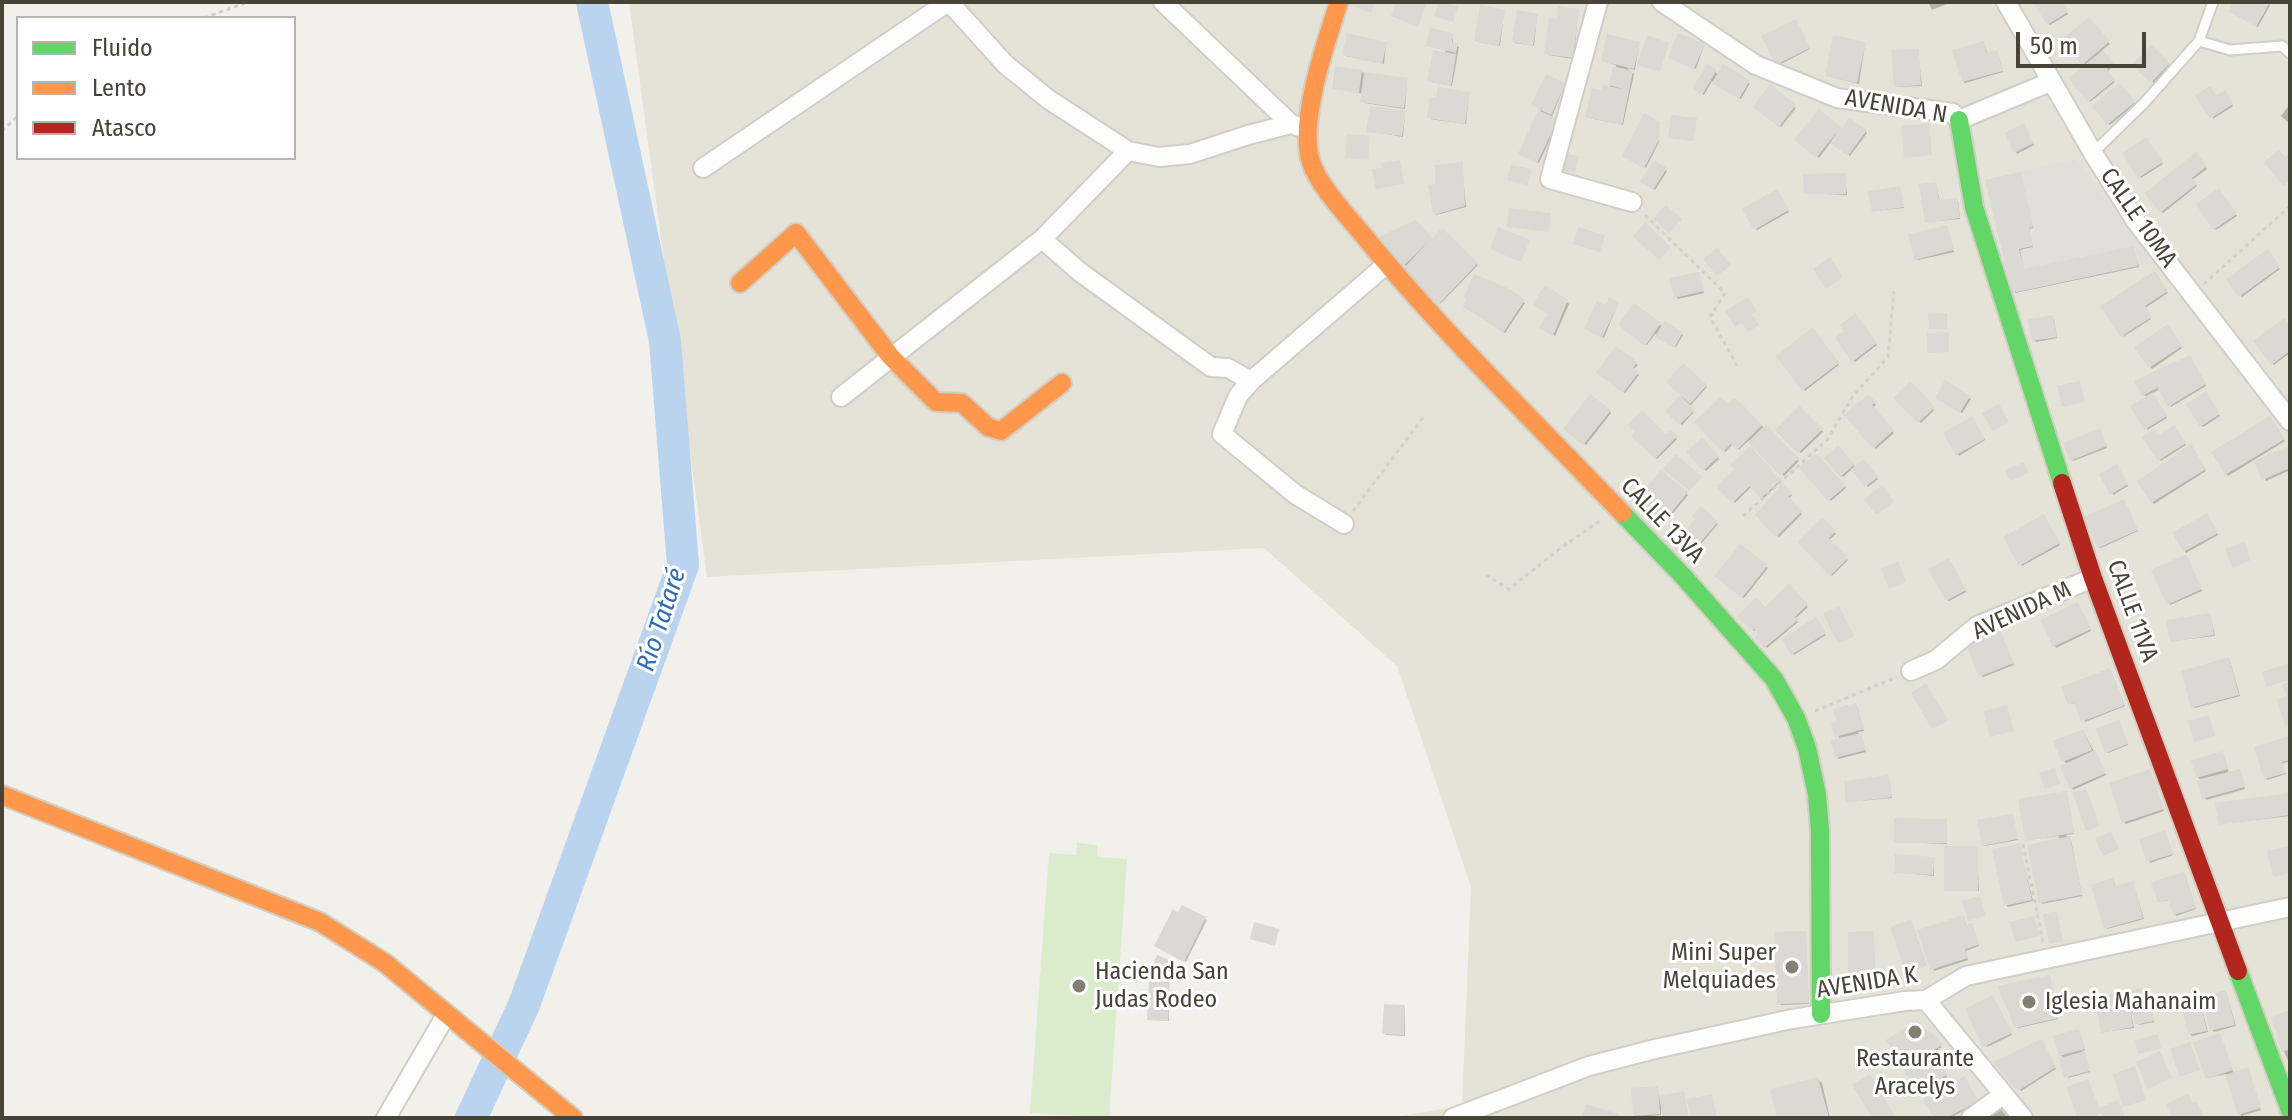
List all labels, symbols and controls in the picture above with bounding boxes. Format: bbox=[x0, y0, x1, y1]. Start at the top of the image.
legend bbox=[16, 16, 296, 160]
scale bar bbox=[2020, 16, 2150, 66]
text: 50 m bbox=[2030, 32, 2078, 60]
text: Fluido bbox=[92, 34, 153, 62]
text: Lento bbox=[92, 74, 147, 102]
street label: AVENIDA N bbox=[1843, 84, 1949, 130]
text: Atasco bbox=[92, 114, 157, 142]
street label: CALLE 10MA bbox=[2093, 163, 2183, 273]
street label: CALLE 13VA bbox=[1614, 472, 1710, 570]
street label: CALLE 11VA bbox=[2100, 556, 2164, 666]
water label: Río Tataré bbox=[631, 565, 693, 675]
street label: AVENIDA M bbox=[1968, 576, 2076, 646]
place label: Mini Super Melquiades bbox=[1663, 939, 1776, 995]
place label: Hacienda San Judas Rodeo bbox=[1095, 958, 1229, 1014]
marker: Mini Super Melquiades bbox=[1783, 958, 1801, 976]
street label: AVENIDA K bbox=[1815, 961, 1919, 1005]
marker: Hacienda San Judas Rodeo bbox=[1070, 977, 1088, 995]
place label: Iglesia Mahanaim bbox=[2045, 988, 2216, 1016]
marker: Iglesia Mahanaim bbox=[2020, 993, 2038, 1011]
marker: Restaurante Aracelys bbox=[1906, 1023, 1924, 1041]
place label: Restaurante Aracelys bbox=[1856, 1045, 1974, 1101]

